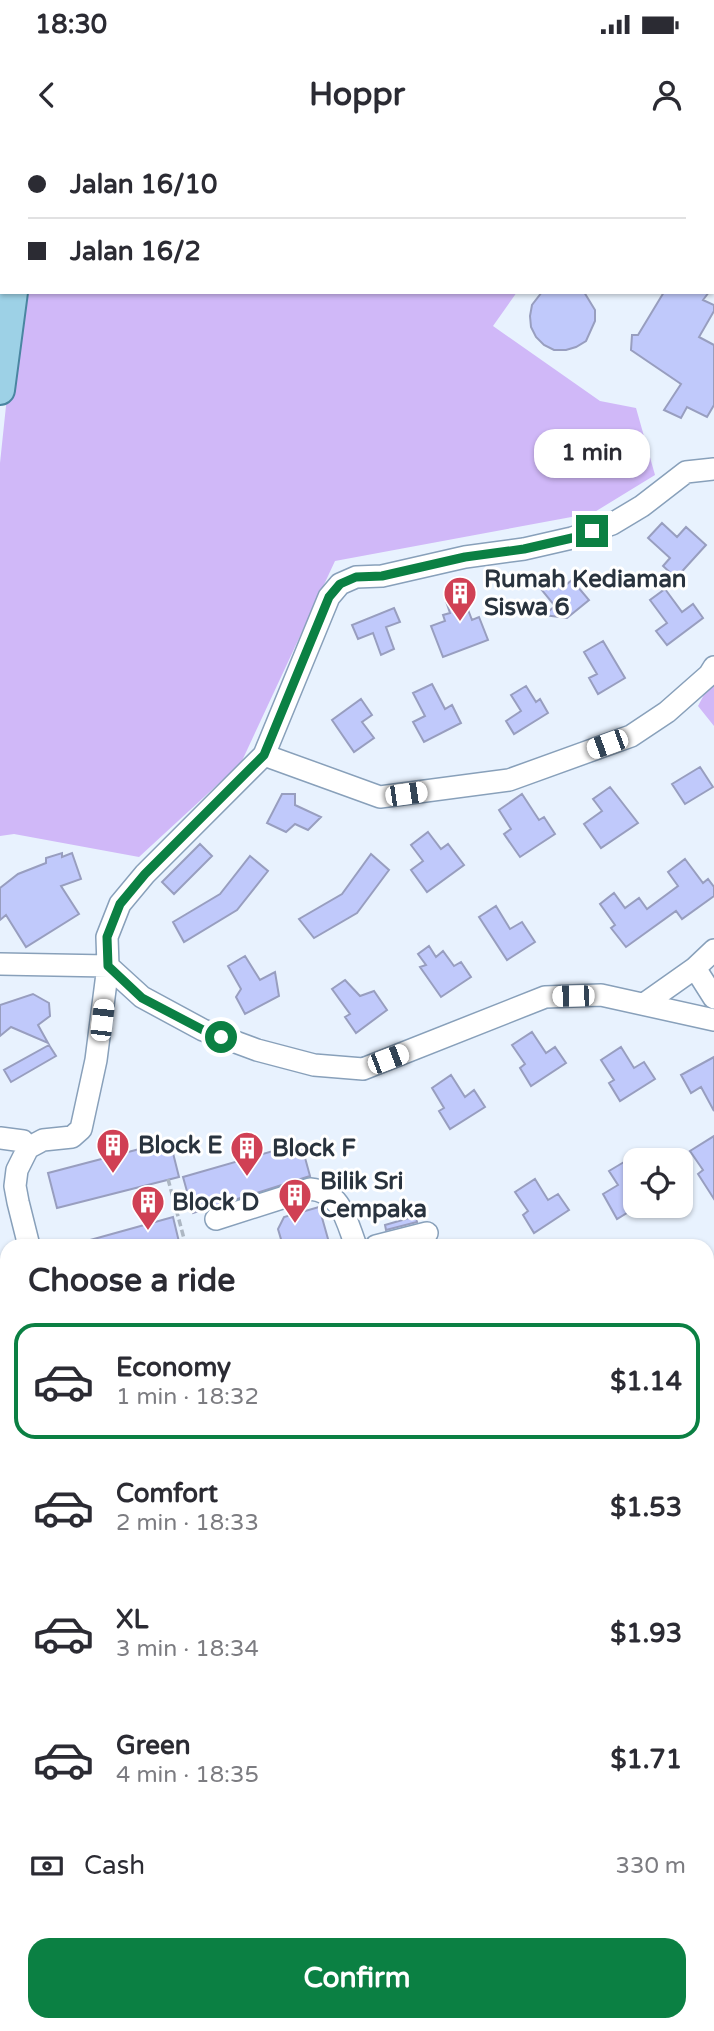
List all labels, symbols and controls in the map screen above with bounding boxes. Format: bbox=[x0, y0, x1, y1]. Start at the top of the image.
text: 18:30 bbox=[35, 9, 107, 40]
icon: back bbox=[28, 76, 66, 114]
text: Hoppr bbox=[309, 76, 405, 114]
icon: person bbox=[648, 76, 686, 114]
text: Jalan 16/10 bbox=[70, 169, 217, 200]
text: Jalan 16/2 bbox=[70, 236, 201, 267]
callout: 1 min bbox=[534, 430, 650, 478]
text: 1 min bbox=[561, 439, 623, 467]
route end bbox=[576, 515, 608, 547]
place label: Rumah Kediaman Siswa 6 bbox=[484, 565, 687, 622]
building icon: Rumah Kediaman Siswa 6 bbox=[441, 574, 479, 623]
car bbox=[584, 727, 631, 761]
car bbox=[384, 781, 429, 807]
car bbox=[552, 985, 595, 1007]
car bbox=[90, 998, 115, 1042]
route start bbox=[205, 1021, 237, 1053]
car bbox=[365, 1042, 412, 1076]
building icon: Block E bbox=[94, 1126, 132, 1175]
building icon: Block F bbox=[228, 1129, 266, 1178]
place label: Block E bbox=[138, 1131, 222, 1160]
place label: Block F bbox=[272, 1134, 356, 1163]
map controls bbox=[623, 1148, 693, 1218]
button: locate bbox=[623, 1148, 693, 1218]
place label: Bilik Sri Cempaka bbox=[320, 1167, 427, 1224]
building icon: Bilik Sri Cempaka bbox=[276, 1176, 314, 1225]
building icon: Block D bbox=[129, 1183, 167, 1232]
place label: Block D bbox=[172, 1188, 259, 1217]
text: Choose a ride bbox=[28, 1262, 235, 1300]
icon: car bbox=[32, 1350, 95, 1413]
text: Economy bbox=[116, 1352, 231, 1383]
text: $1.14 bbox=[610, 1366, 682, 1397]
text: 1 min · 18:32 bbox=[116, 1383, 259, 1411]
icon: car bbox=[32, 1476, 95, 1539]
text: Comfort bbox=[116, 1478, 218, 1509]
text: $1.53 bbox=[610, 1492, 682, 1523]
text: 2 min · 18:33 bbox=[116, 1509, 259, 1537]
icon: car bbox=[32, 1602, 95, 1665]
text: XL bbox=[116, 1604, 148, 1635]
text: $1.93 bbox=[610, 1618, 682, 1649]
text: 3 min · 18:34 bbox=[116, 1635, 259, 1663]
icon: car bbox=[32, 1728, 95, 1791]
text: Green bbox=[116, 1730, 191, 1761]
text: $1.71 bbox=[610, 1744, 682, 1775]
text: 4 min · 18:35 bbox=[116, 1761, 259, 1789]
icon: cash bbox=[28, 1847, 66, 1885]
text: Cash bbox=[84, 1850, 145, 1881]
text: 330 m bbox=[616, 1852, 686, 1880]
button: Confirm bbox=[28, 1938, 686, 2018]

